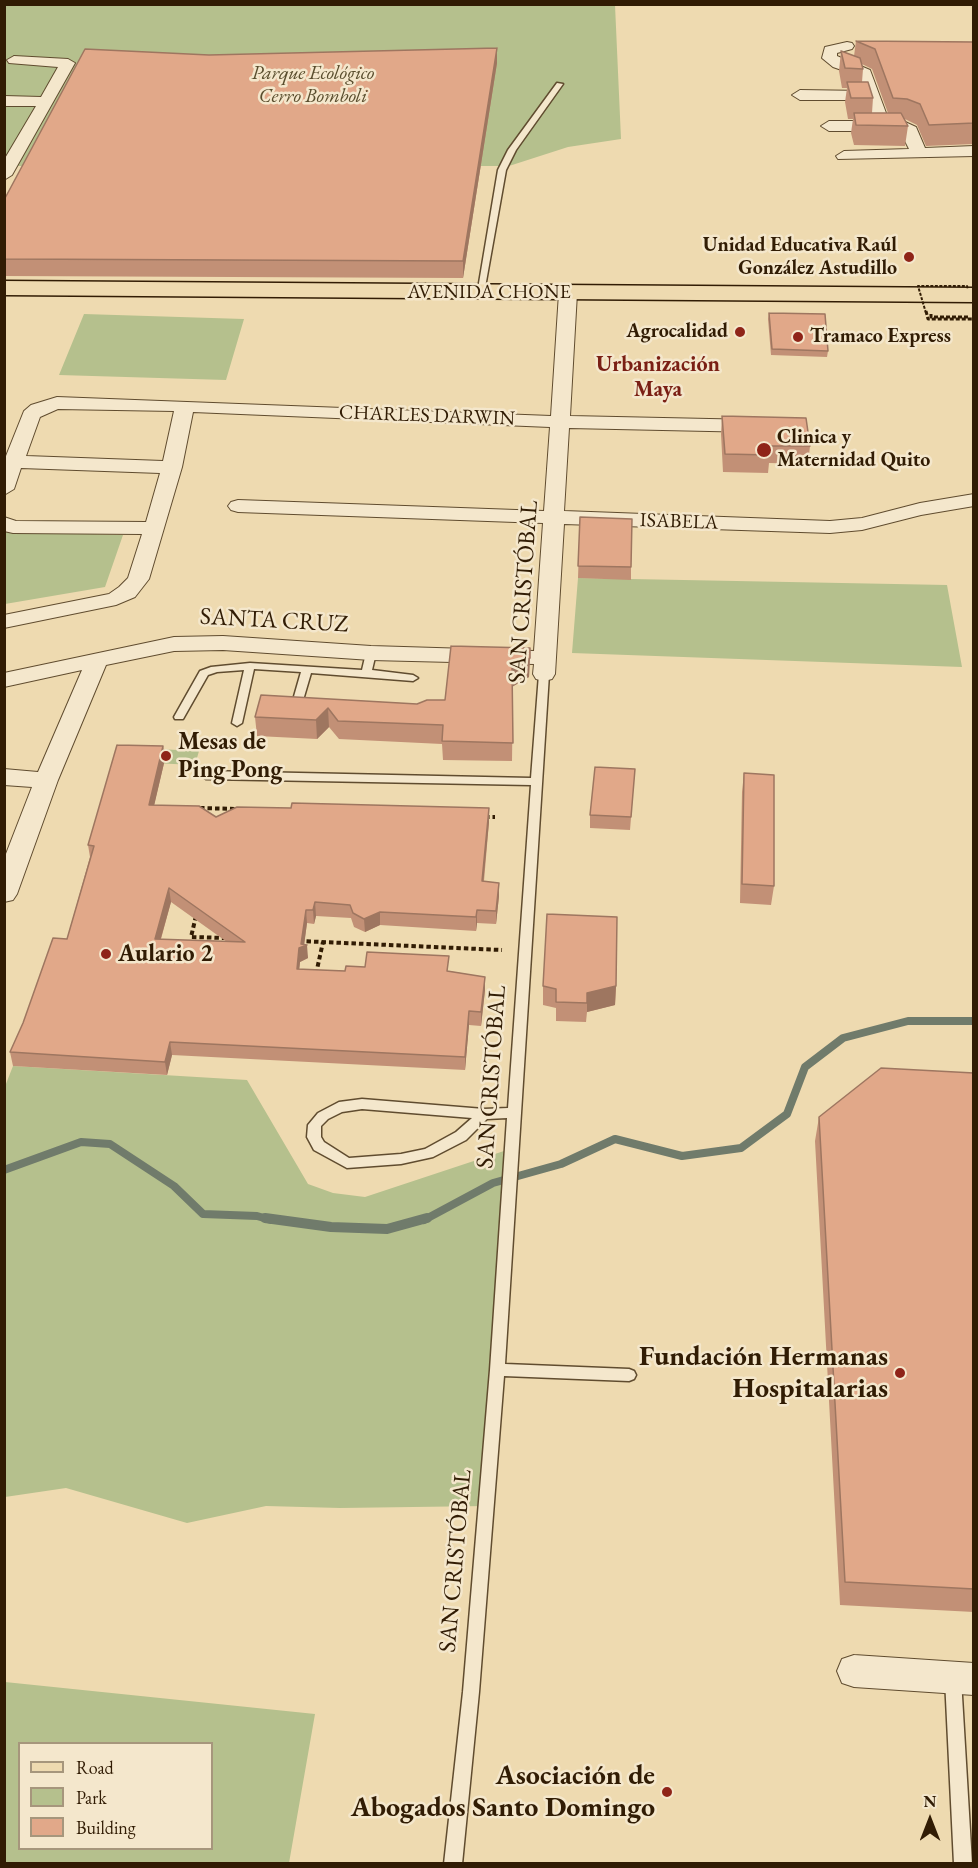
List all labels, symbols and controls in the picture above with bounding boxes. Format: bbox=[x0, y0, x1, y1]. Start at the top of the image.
park label: Parque Ecológico Cerro Bomboli bbox=[252, 62, 374, 109]
place label: Unidad Educativa Raúl González Astudillo bbox=[703, 234, 897, 281]
marker: Unidad Educativa Raúl González Astudillo bbox=[902, 250, 916, 264]
street label: AVENIDA CHONE bbox=[407, 281, 571, 305]
place label: Agrocalidad bbox=[626, 320, 728, 344]
marker: Agrocalidad bbox=[733, 325, 747, 339]
place label: Tramaco Express bbox=[810, 325, 951, 349]
marker: Tramaco Express bbox=[791, 330, 805, 344]
district label: Urbanización Maya bbox=[596, 352, 720, 404]
street label: CHARLES DARWIN bbox=[339, 401, 515, 431]
place label: Clinica y Maternidad Quito bbox=[777, 426, 930, 473]
marker: Clinica y Maternidad Quito bbox=[755, 441, 773, 459]
street label: SAN CRISTÓBAL bbox=[503, 499, 545, 685]
street label: ISABELA bbox=[639, 509, 719, 535]
street label: SANTA CRUZ bbox=[199, 603, 349, 639]
place label: Mesas de Ping Pong bbox=[178, 728, 282, 784]
marker: Mesas de Ping Pong bbox=[159, 749, 173, 763]
place label: Aulario 2 bbox=[118, 940, 213, 968]
marker: Aulario 2 bbox=[99, 947, 113, 961]
street label: SAN CRISTÓBAL bbox=[471, 984, 513, 1170]
place label: Fundación Hermanas Hospitalarias bbox=[639, 1340, 888, 1406]
marker: Fundación Hermanas Hospitalarias bbox=[893, 1366, 907, 1380]
street label: SAN CRISTÓBAL bbox=[434, 1468, 478, 1654]
legend bbox=[18, 1742, 213, 1850]
text: Road bbox=[76, 1756, 114, 1779]
place label: Asociación de Abogados Santo Domingo bbox=[351, 1759, 655, 1825]
marker: Asociación de Abogados Santo Domingo bbox=[660, 1785, 674, 1799]
text: Park bbox=[76, 1786, 107, 1809]
north arrow bbox=[900, 1790, 960, 1850]
text: N bbox=[924, 1791, 936, 1812]
text: Building bbox=[76, 1816, 136, 1839]

